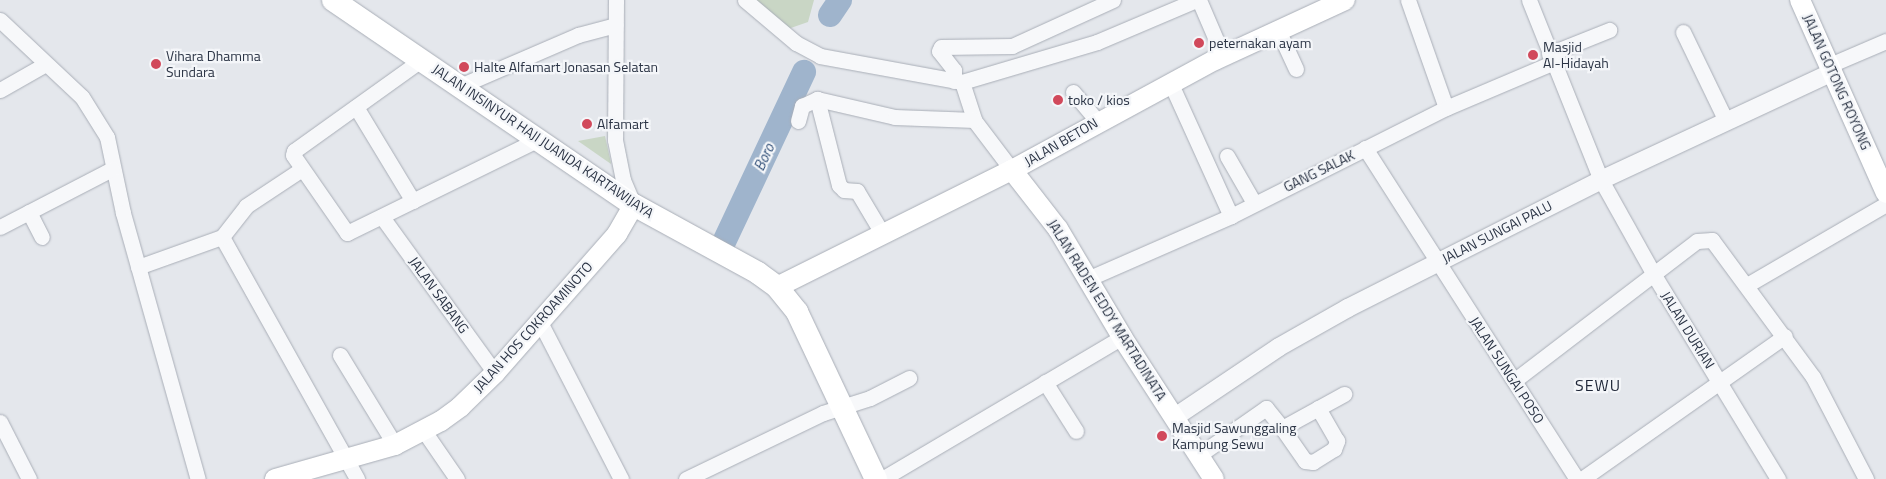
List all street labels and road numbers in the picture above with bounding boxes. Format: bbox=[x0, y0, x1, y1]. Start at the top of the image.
street label: JALAN GOTONG ROYONG bbox=[1799, 11, 1875, 153]
street label: JALAN INSINYUR HAJI JUANDA KARTAWIJAYA bbox=[429, 60, 657, 222]
street label: JALAN BETON bbox=[1021, 114, 1101, 170]
street label: GANG SALAK bbox=[1281, 147, 1357, 195]
street label: JALAN SUNGAI PALU bbox=[1439, 197, 1555, 267]
street label: JALAN RADEN EDDY MARTADINATA bbox=[1044, 216, 1170, 404]
street label: JALAN SABANG bbox=[406, 253, 472, 337]
street label: JALAN HOS COKROAMINOTO bbox=[470, 258, 596, 396]
street label: JALAN DURIAN bbox=[1658, 288, 1718, 372]
street label: JALAN SUNGAI POSO bbox=[1466, 313, 1548, 427]

